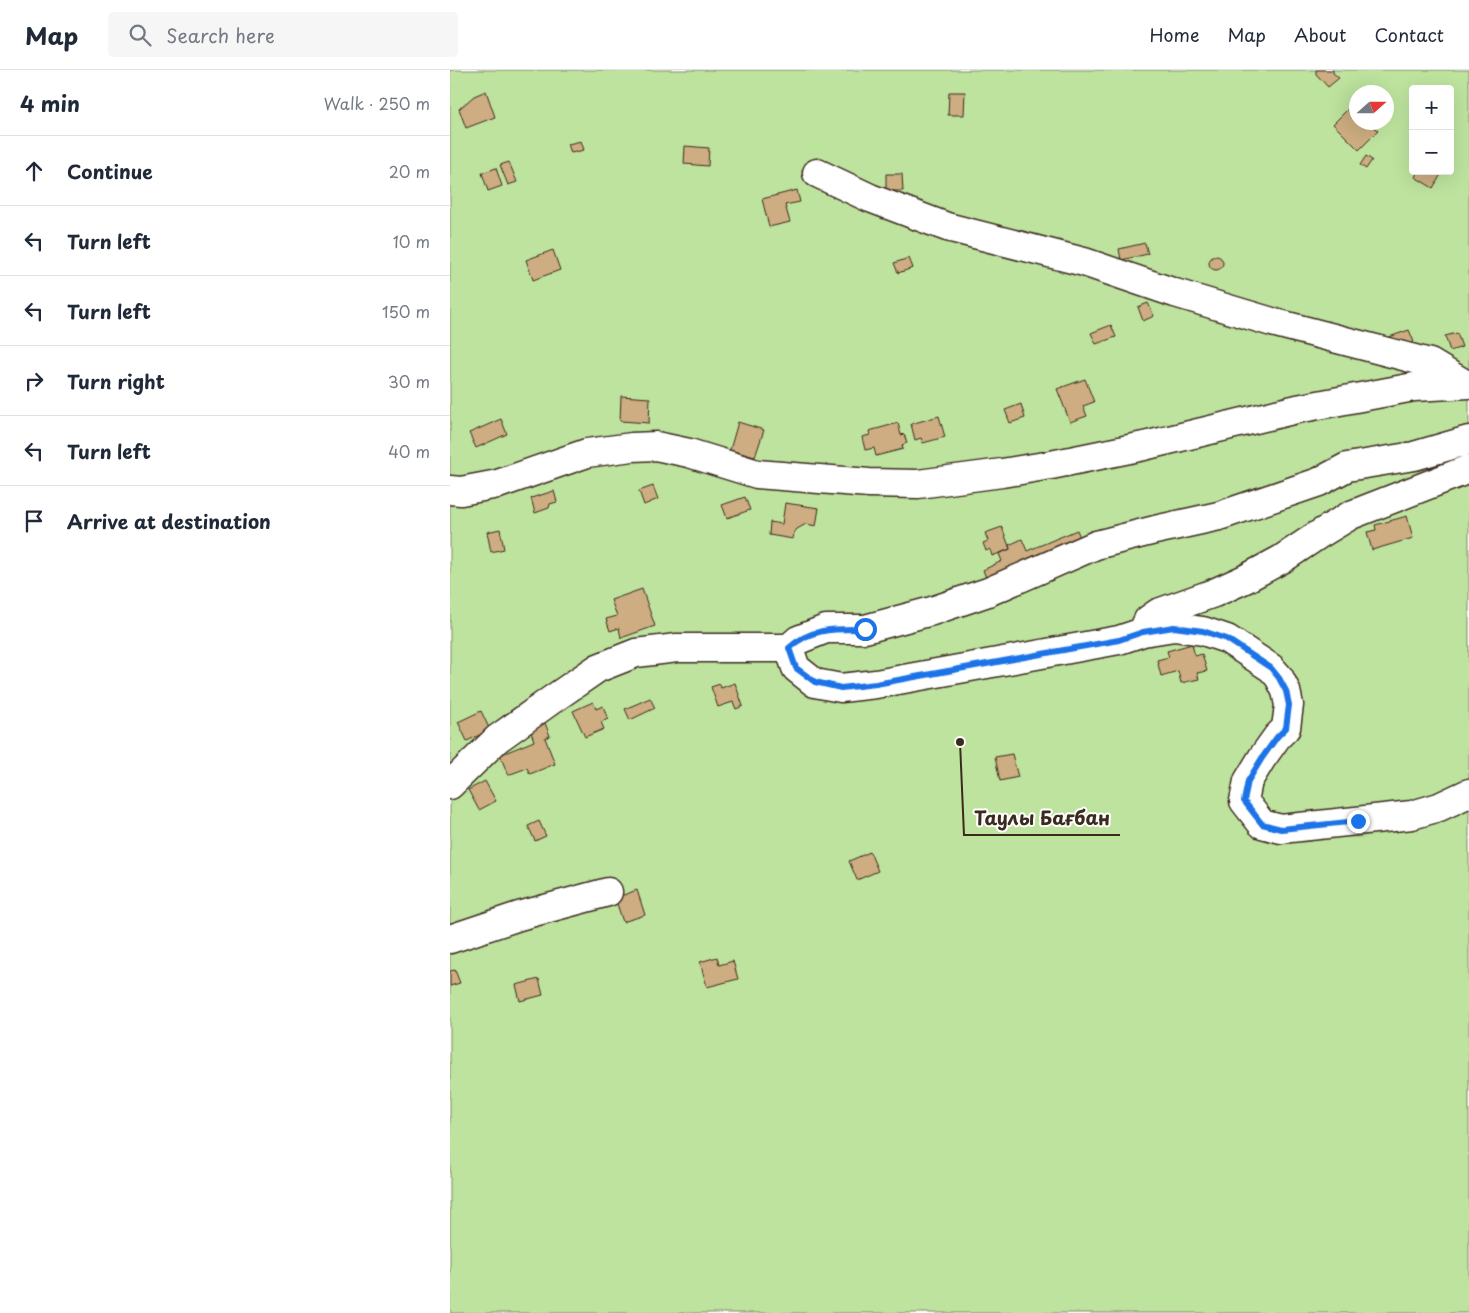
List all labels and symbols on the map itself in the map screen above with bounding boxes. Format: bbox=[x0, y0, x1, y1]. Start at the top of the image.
north arrow bbox=[1349, 85, 1394, 130]
route start bbox=[854, 618, 877, 641]
callout: Таулы Бағбан bbox=[964, 801, 1120, 835]
text: Таулы Бағбан bbox=[974, 803, 1110, 831]
route end bbox=[1347, 810, 1370, 833]

